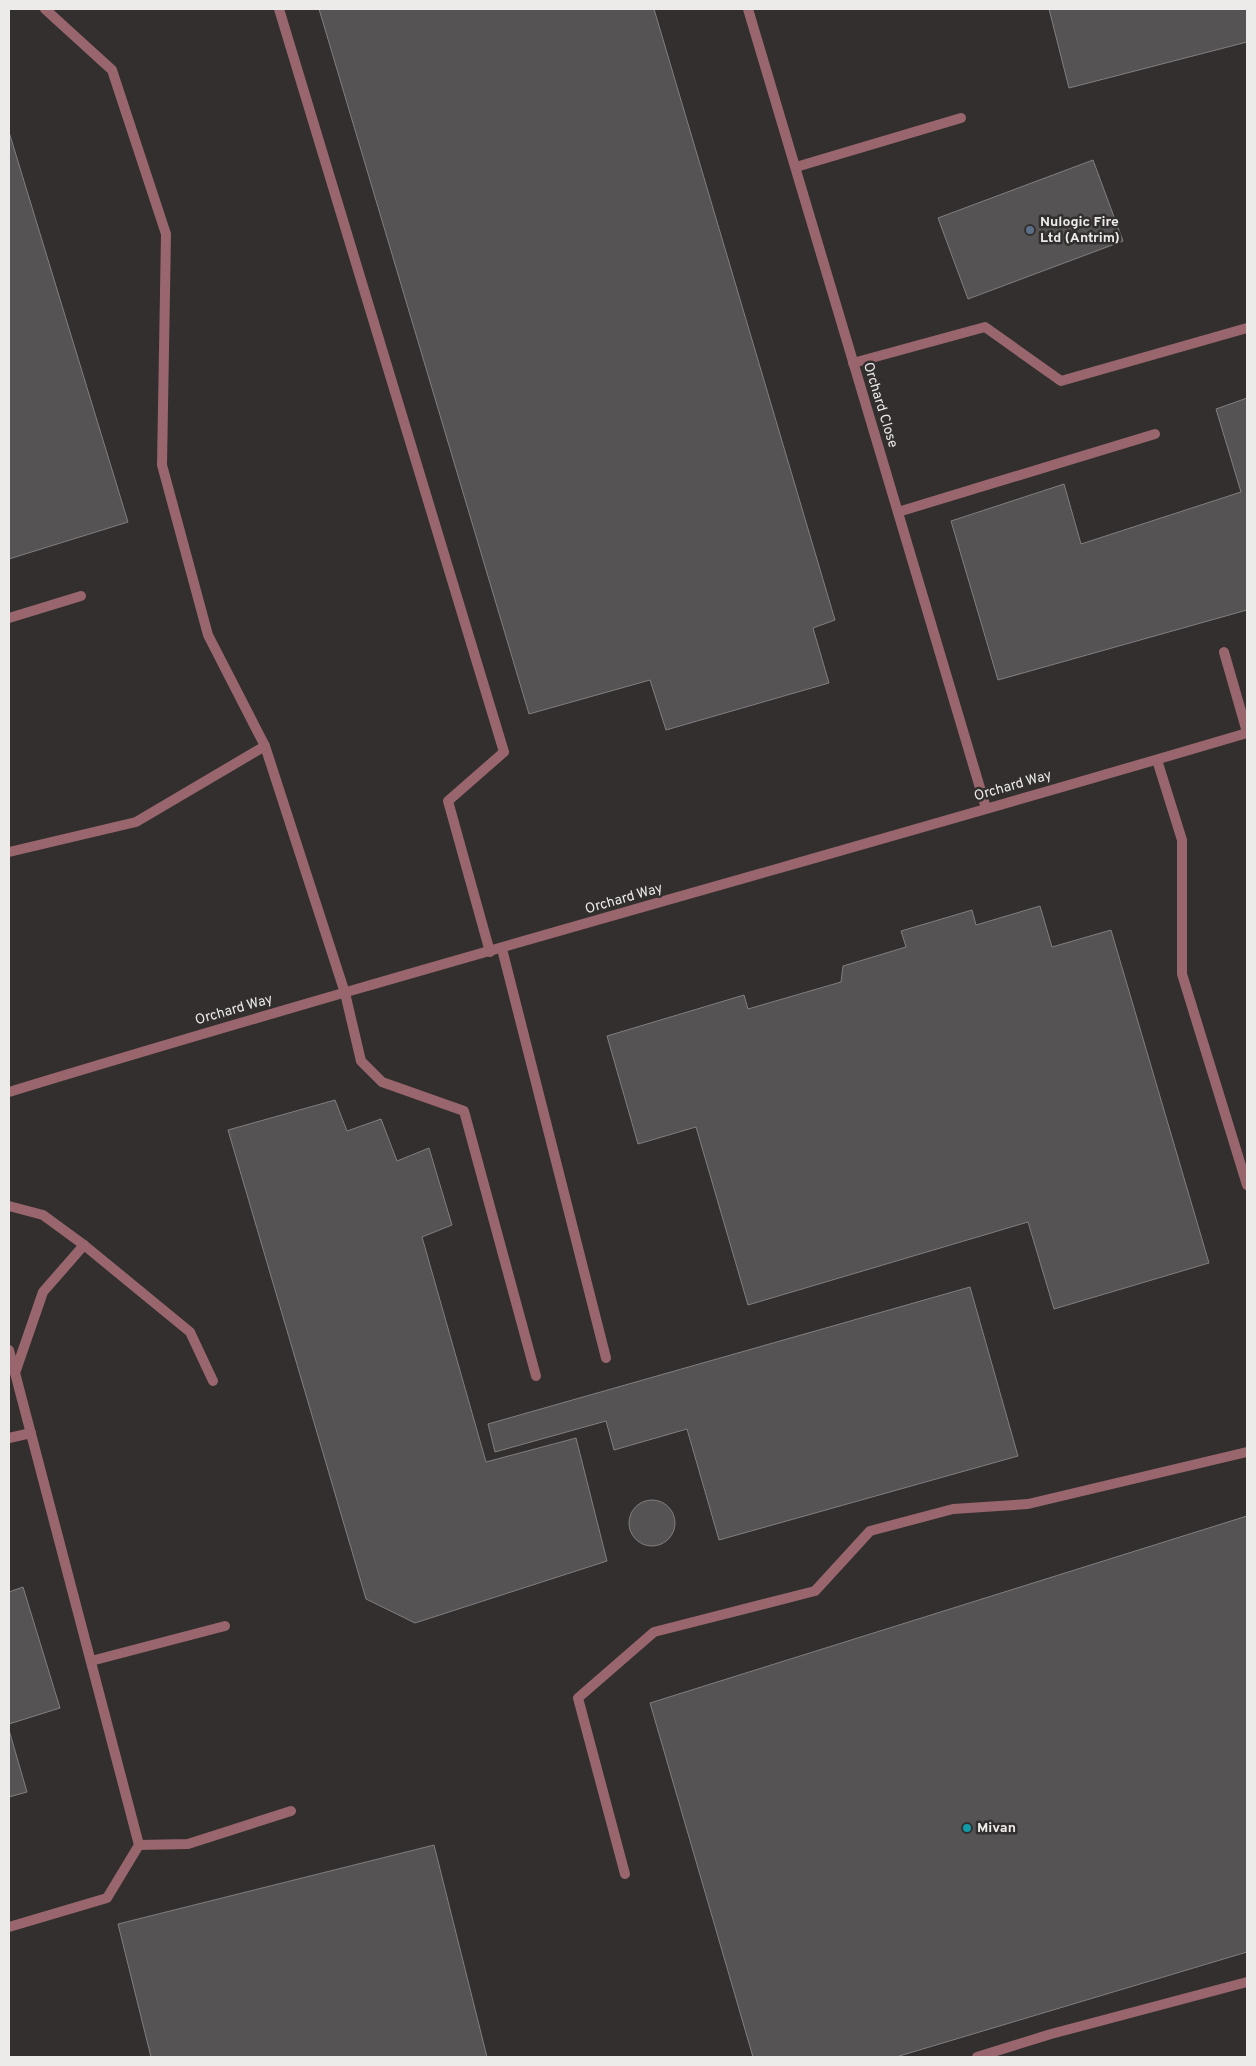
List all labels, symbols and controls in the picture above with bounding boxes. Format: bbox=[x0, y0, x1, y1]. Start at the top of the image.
place label: Nulogic Fire Ltd (Antrim) bbox=[1040, 214, 1120, 247]
marker: Nulogic Fire Ltd (Antrim) bbox=[1024, 224, 1036, 236]
street label: Orchard Close bbox=[859, 360, 901, 450]
street label: Orchard Way bbox=[972, 767, 1054, 805]
street label: Orchard Way bbox=[583, 880, 665, 918]
street label: Orchard Way bbox=[193, 991, 275, 1029]
place label: Mivan bbox=[977, 1820, 1016, 1837]
marker: Mivan bbox=[961, 1822, 973, 1834]

